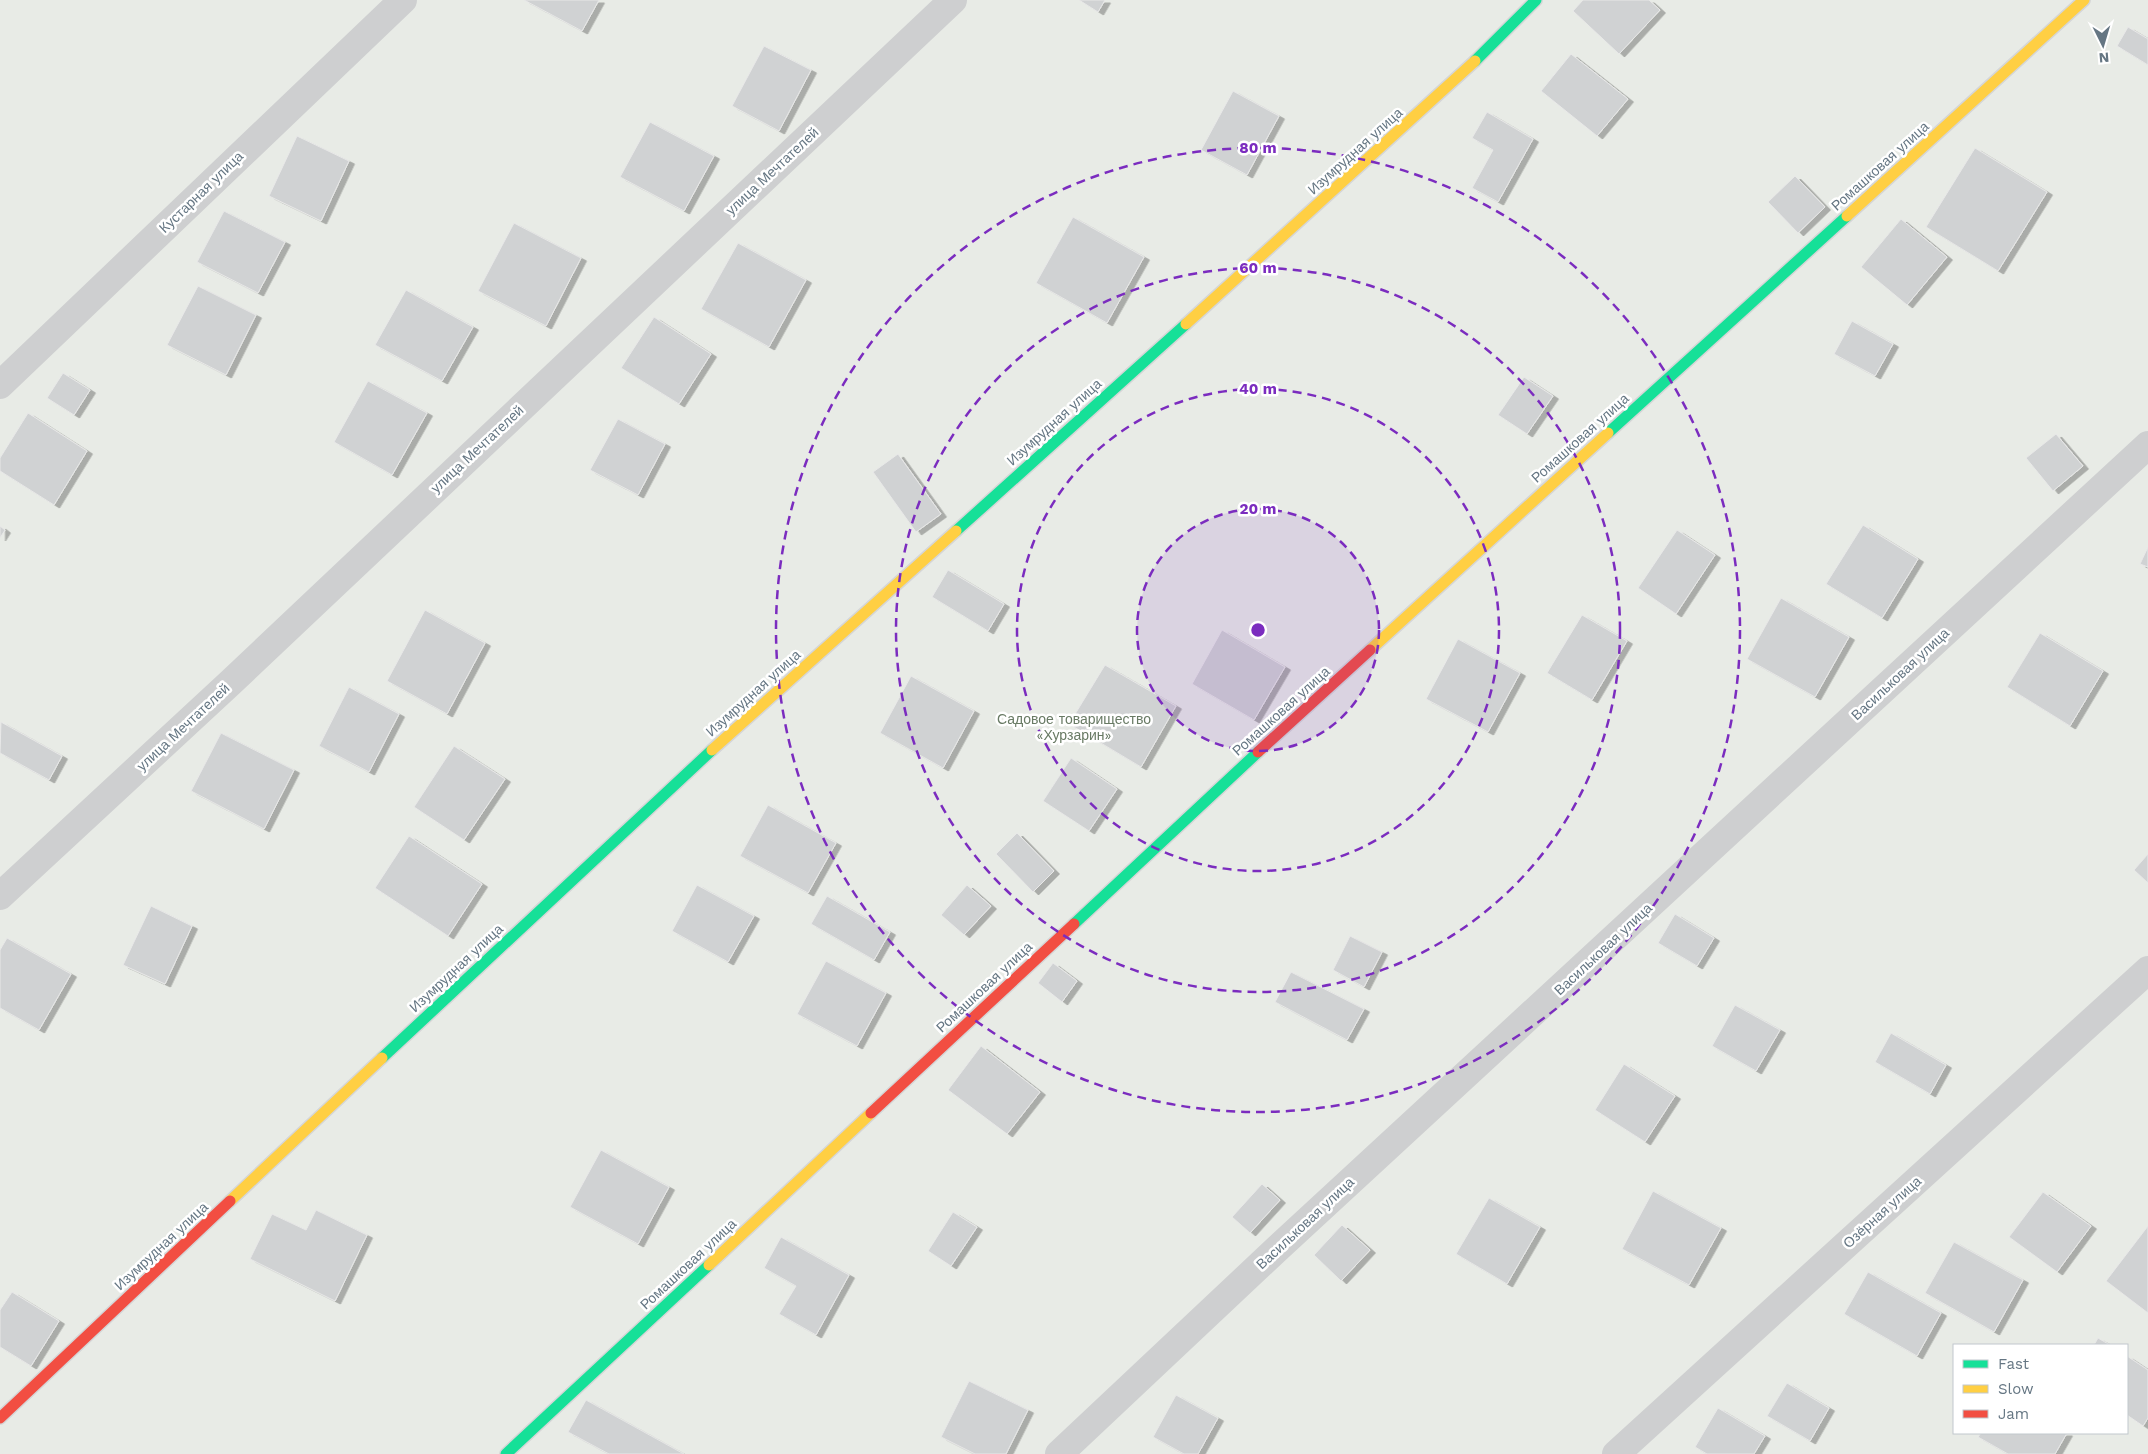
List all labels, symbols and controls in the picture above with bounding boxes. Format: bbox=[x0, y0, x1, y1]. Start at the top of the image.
north arrow bbox=[2078, 20, 2128, 70]
text: N bbox=[2098, 50, 2110, 66]
street label: Изумрудная улица bbox=[1305, 104, 1406, 198]
street label: Ромашковая улица bbox=[1828, 118, 1932, 214]
street label: улица Мечтателей bbox=[722, 124, 822, 218]
text: 80 m bbox=[1239, 139, 1277, 157]
street label: Кустарная улица bbox=[156, 148, 246, 236]
text: 60 m bbox=[1239, 259, 1277, 277]
street label: Изумрудная улица bbox=[1004, 375, 1105, 469]
text: 40 m bbox=[1239, 380, 1277, 398]
street label: Ромашковая улица bbox=[1528, 390, 1632, 486]
street label: улица Мечтателей bbox=[427, 402, 527, 496]
text: 20 m bbox=[1239, 500, 1277, 518]
centre of rings bbox=[1249, 621, 1267, 639]
street label: Васильковая улица bbox=[1848, 625, 1952, 723]
street label: Изумрудная улица bbox=[703, 646, 804, 740]
street label: Ромашковая улица bbox=[1229, 663, 1333, 759]
street label: улица Мечтателей bbox=[133, 680, 233, 774]
park label: Садовое товарищество «Хурзарин» bbox=[997, 711, 1151, 743]
street label: Васильковая улица bbox=[1551, 900, 1655, 998]
street label: Изумрудная улица bbox=[406, 921, 506, 1015]
street label: Ромашковая улица bbox=[933, 938, 1035, 1036]
street label: Озёрная улица bbox=[1840, 1173, 1924, 1251]
street label: Васильковая улица bbox=[1253, 1174, 1357, 1272]
street label: Изумрудная улица bbox=[111, 1199, 211, 1293]
street label: Ромашковая улица bbox=[637, 1215, 739, 1313]
legend bbox=[1953, 1344, 2128, 1434]
text: Fast bbox=[1998, 1355, 2030, 1373]
text: Slow bbox=[1998, 1380, 2034, 1398]
text: Jam bbox=[1998, 1405, 2029, 1423]

